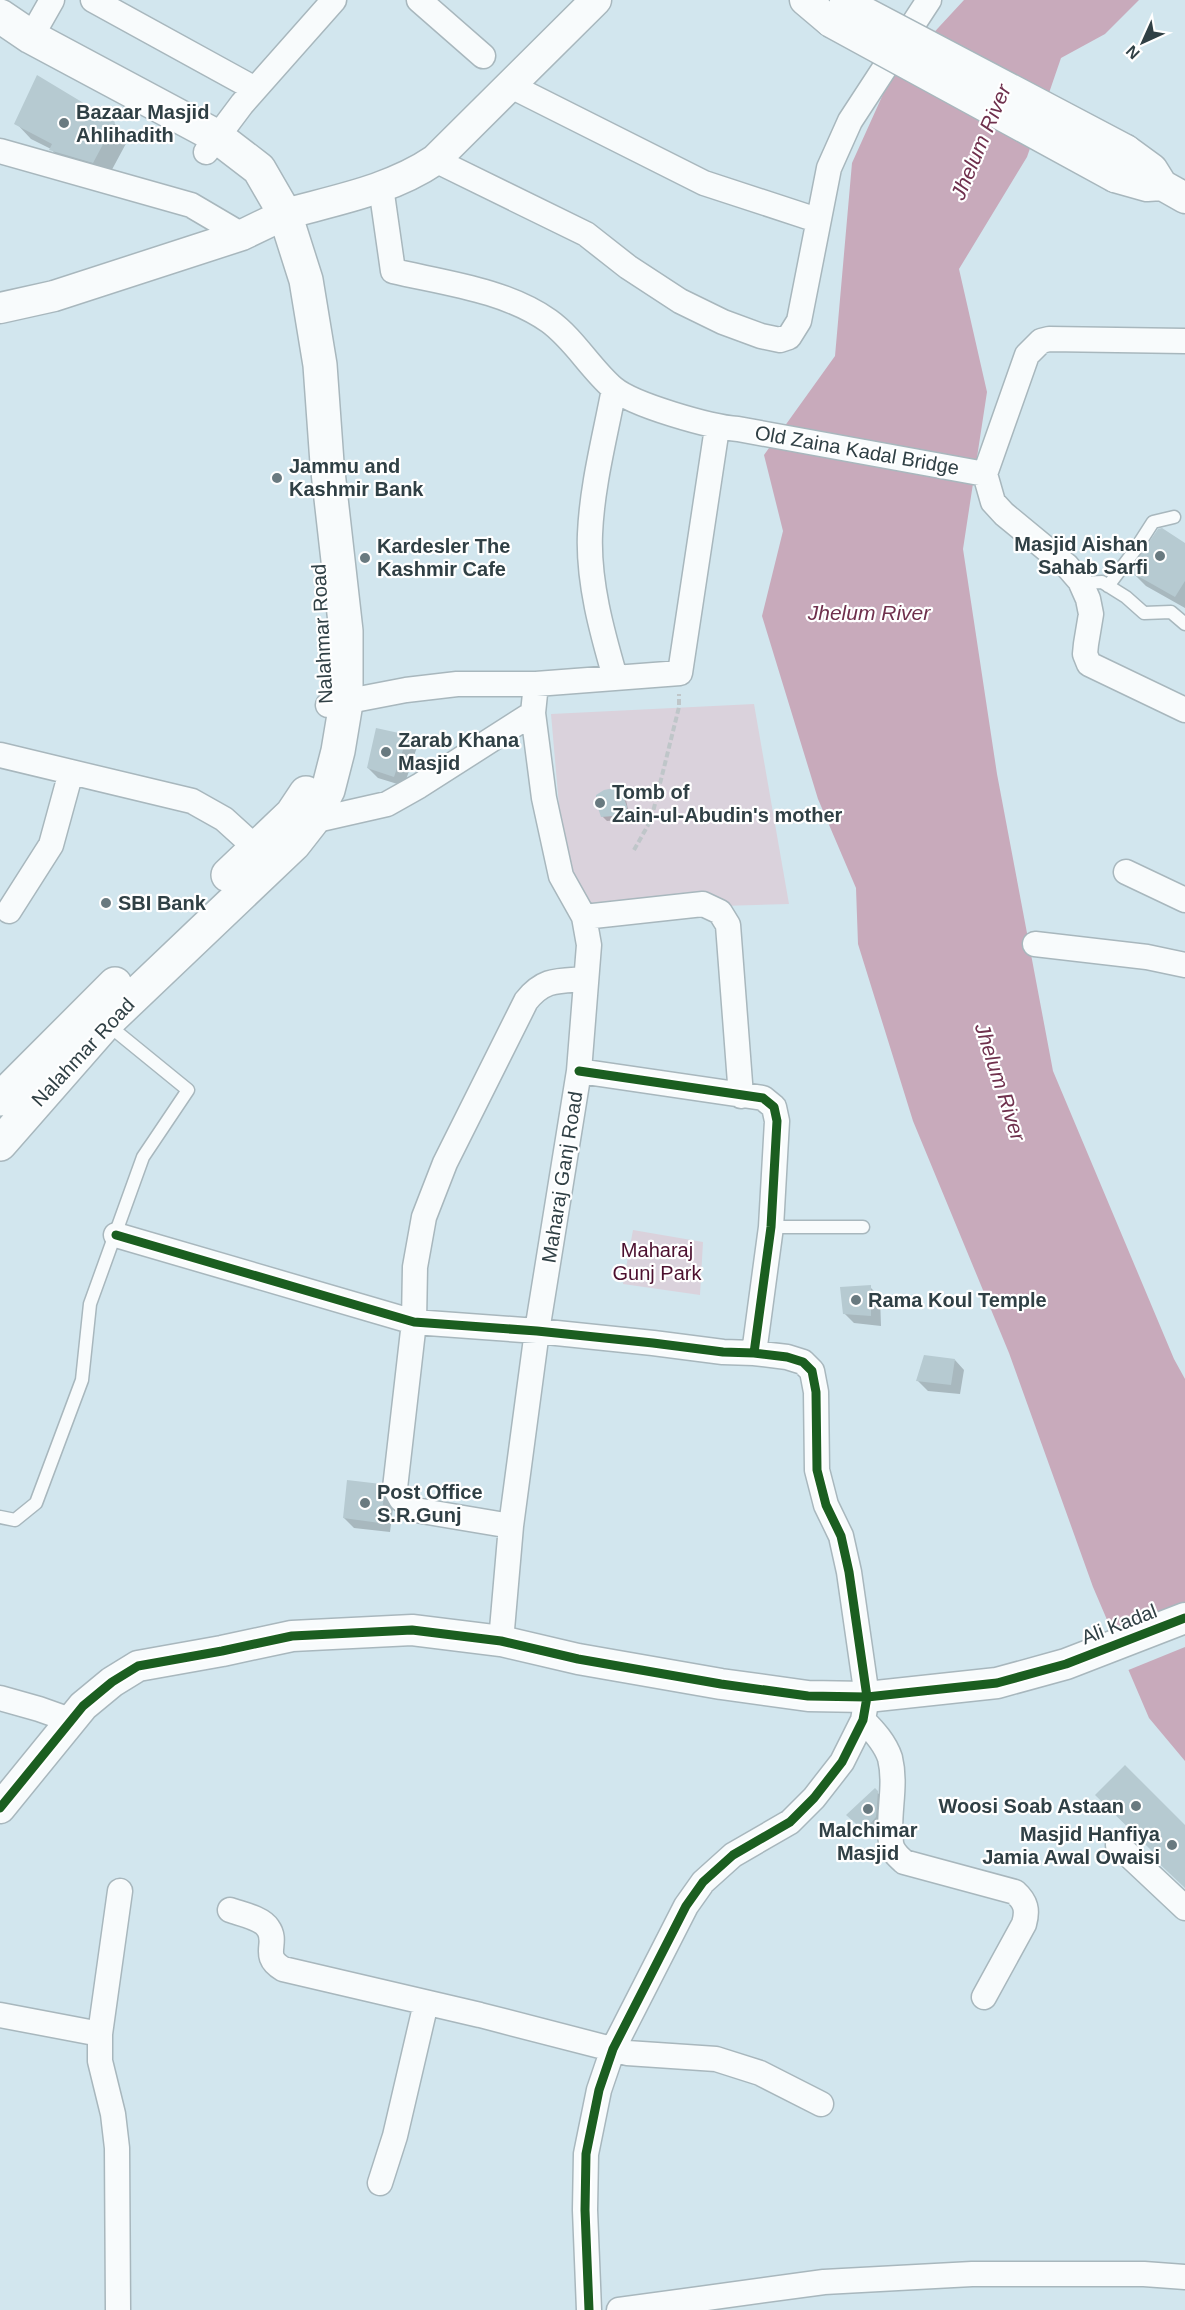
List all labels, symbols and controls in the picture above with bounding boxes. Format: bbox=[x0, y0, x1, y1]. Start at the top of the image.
north arrow bbox=[1113, 12, 1173, 72]
text: N bbox=[1123, 42, 1143, 62]
water label: Jhelum River bbox=[946, 80, 1015, 204]
place label: Bazaar Masjid Ahlihadith bbox=[76, 101, 209, 146]
marker: Bazaar Masjid Ahlihadith bbox=[57, 116, 71, 130]
street label: Old Zaina Kadal Bridge bbox=[753, 421, 961, 479]
place label: Jammu and Kashmir Bank bbox=[289, 455, 424, 500]
marker: Jammu and Kashmir Bank bbox=[270, 471, 284, 485]
place label: Masjid Aishan Sahab Sarfi bbox=[1014, 533, 1148, 578]
place label: Kardesler The Kashmir Cafe bbox=[377, 535, 510, 580]
marker: Masjid Aishan Sahab Sarfi bbox=[1153, 549, 1167, 563]
marker: Kardesler The Kashmir Cafe bbox=[358, 551, 372, 565]
street label: Nalahmar Road bbox=[307, 563, 337, 705]
water label: Jhelum River bbox=[807, 601, 931, 624]
place label: Zarab Khana Masjid bbox=[398, 729, 520, 774]
marker: Zarab Khana Masjid bbox=[379, 745, 393, 759]
place label: Tomb of Zain-ul-Abudin's mother bbox=[612, 781, 843, 826]
marker: Tomb of Zain-ul-Abudin's mother bbox=[593, 796, 607, 810]
place label: SBI Bank bbox=[118, 892, 207, 914]
marker: SBI Bank bbox=[99, 896, 113, 910]
street label: Nalahmar Road bbox=[27, 993, 139, 1111]
water label: Jhelum River bbox=[970, 1019, 1031, 1145]
street label: Maharaj Ganj Road bbox=[538, 1090, 586, 1264]
park label: Maharaj Gunj Park bbox=[613, 1239, 702, 1284]
place label: Rama Koul Temple bbox=[868, 1289, 1047, 1311]
marker: Rama Koul Temple bbox=[849, 1293, 863, 1307]
place label: Post Office S.R.Gunj bbox=[377, 1481, 483, 1526]
marker: Post Office S.R.Gunj bbox=[358, 1496, 372, 1510]
street label: Ali Kadal bbox=[1078, 1600, 1160, 1648]
place label: Woosi Soab Astaan bbox=[938, 1795, 1124, 1817]
marker: Woosi Soab Astaan bbox=[1129, 1799, 1143, 1813]
marker: Malchimar Masjid bbox=[861, 1802, 875, 1816]
place label: Malchimar Masjid bbox=[819, 1819, 918, 1864]
place label: Masjid Hanfiya Jamia Awal Owaisi bbox=[982, 1823, 1161, 1868]
marker: Masjid Hanfiya Jamia Awal Owaisi bbox=[1165, 1838, 1179, 1852]

